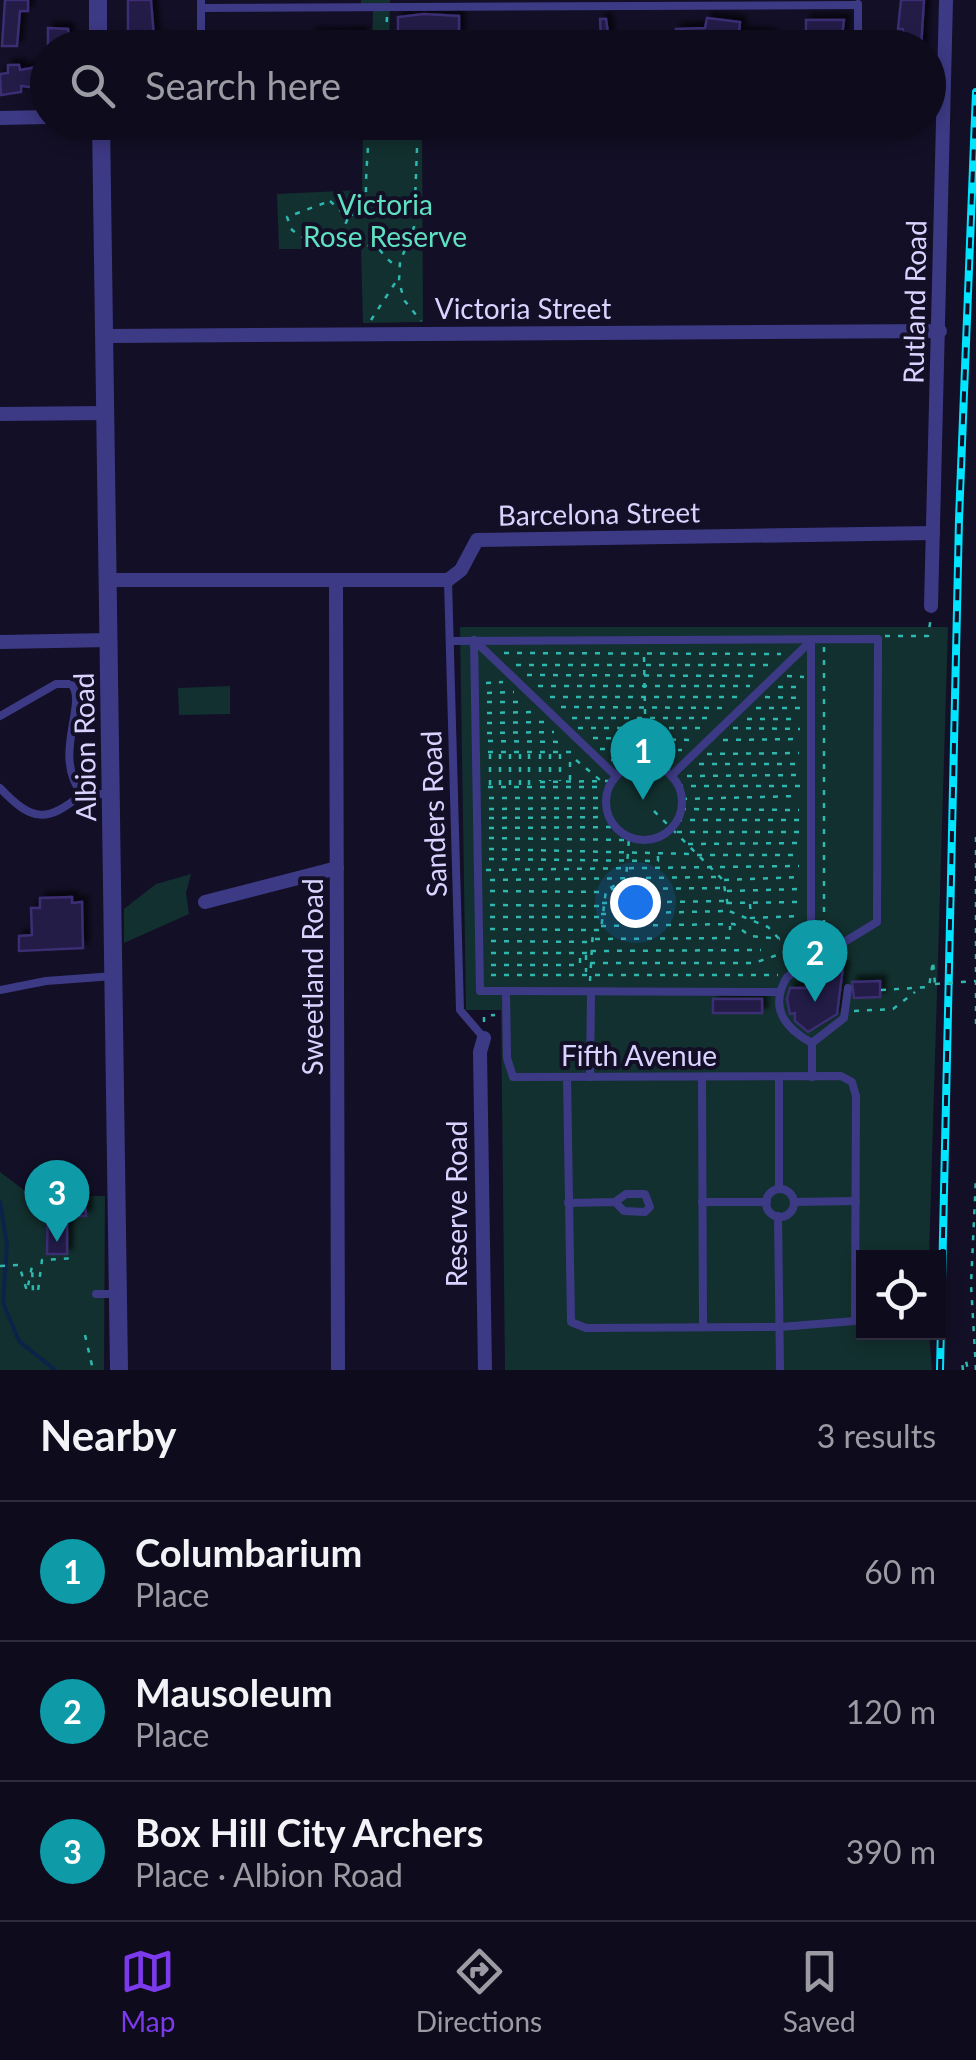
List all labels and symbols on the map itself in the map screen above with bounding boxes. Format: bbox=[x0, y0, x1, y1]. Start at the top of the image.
park label: Victoria Rose Reserve bbox=[303, 187, 467, 253]
street label: Rutland Road bbox=[896, 220, 932, 384]
street label: Victoria Street bbox=[435, 291, 611, 325]
street label: Barcelona Street bbox=[498, 494, 700, 532]
street label: Albion Road bbox=[66, 672, 102, 822]
pin: 1 bbox=[610, 718, 676, 800]
street label: Sanders Road bbox=[413, 730, 453, 898]
your location bbox=[610, 877, 661, 928]
street label: Sweetland Road bbox=[295, 878, 329, 1076]
pin: 2 bbox=[782, 920, 848, 1002]
street label: Fifth Avenue bbox=[561, 1038, 717, 1072]
street label: Reserve Road bbox=[439, 1121, 473, 1287]
pin: 3 bbox=[24, 1160, 90, 1242]

